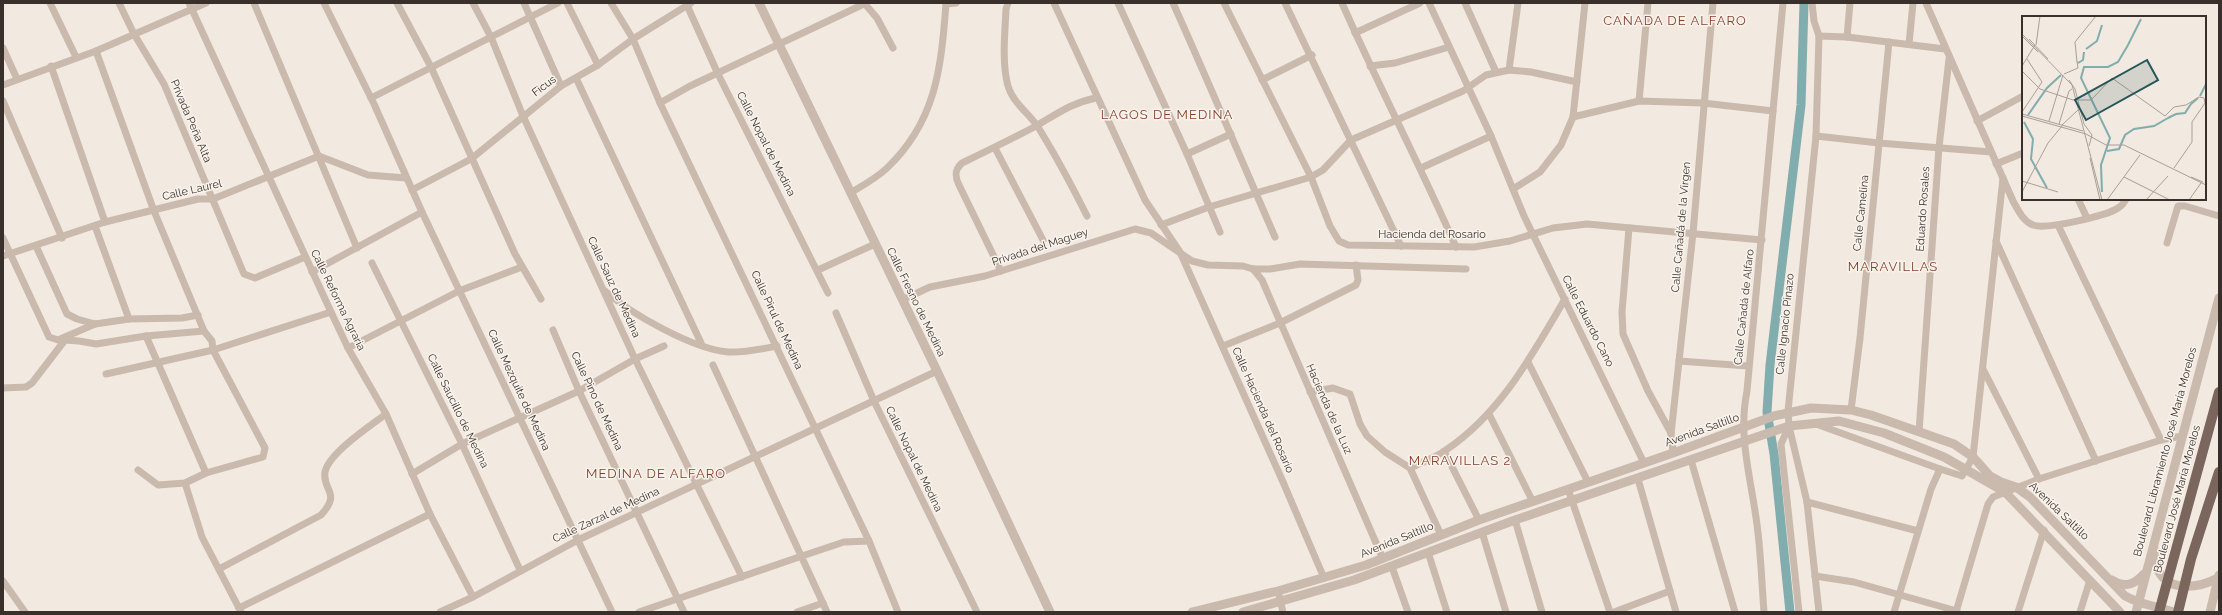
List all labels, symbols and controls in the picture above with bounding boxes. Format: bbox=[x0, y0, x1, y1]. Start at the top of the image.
district label: CAÑADA DE ALFARO bbox=[1603, 13, 1747, 28]
inset map bbox=[2022, 16, 2206, 200]
street label: Ficus bbox=[529, 73, 559, 99]
street label: Privada Peña Alta bbox=[168, 78, 214, 164]
street label: Calle Nopal de Medina bbox=[734, 89, 798, 199]
district label: LAGOS DE MEDINA bbox=[1101, 107, 1233, 122]
street label: Calle Cañadá de la Virgen bbox=[1669, 161, 1693, 293]
street label: Eduardo Rosales bbox=[1914, 166, 1932, 252]
street label: Calle Camelina bbox=[1851, 174, 1871, 252]
street label: Calle Laurel bbox=[161, 177, 223, 203]
street label: Privada del Maguey bbox=[990, 225, 1090, 269]
street label: Hacienda del Rosario bbox=[1378, 228, 1486, 241]
street label: Calle Sauz de Medina bbox=[585, 234, 643, 340]
street label: Calle Fresno de Medina bbox=[884, 245, 948, 359]
street label: Calle Reforma Agraria bbox=[308, 247, 368, 353]
street label: Calle Cañadá de Alfaro bbox=[1731, 248, 1757, 366]
district label: MARAVILLAS bbox=[1848, 259, 1938, 274]
street label: Calle Pirul de Medina bbox=[748, 268, 806, 372]
street label: Calle Ignacio Pinazo bbox=[1773, 272, 1797, 375]
street label: Calle Eduardo Cano bbox=[1559, 273, 1617, 369]
street label: Calle Mezquite de Medina bbox=[485, 327, 553, 453]
street label: Calle Hacienda del Rosario bbox=[1229, 345, 1297, 475]
street label: Boulevard Libramiento José María Morelos bbox=[2131, 346, 2199, 558]
street label: Calle Pino de Medina bbox=[568, 350, 626, 452]
street label: Calle Saucillo de Medina bbox=[425, 352, 491, 470]
street label: Hacienda de la Luz bbox=[1303, 362, 1355, 457]
street label: Calle Nopal de Medina bbox=[883, 404, 945, 514]
street label: Avenida Saltillo bbox=[1663, 410, 1741, 449]
street label: Boulevard José María Morelos bbox=[2151, 424, 2203, 574]
district label: MARAVILLAS 2 bbox=[1409, 453, 1511, 468]
district label: MEDINA DE ALFARO bbox=[586, 466, 726, 481]
street label: Avenida Saltillo bbox=[2026, 479, 2092, 543]
street label: Calle Zarzal de Medina bbox=[551, 485, 661, 545]
street label: Avenida Saltillo bbox=[1358, 519, 1436, 561]

